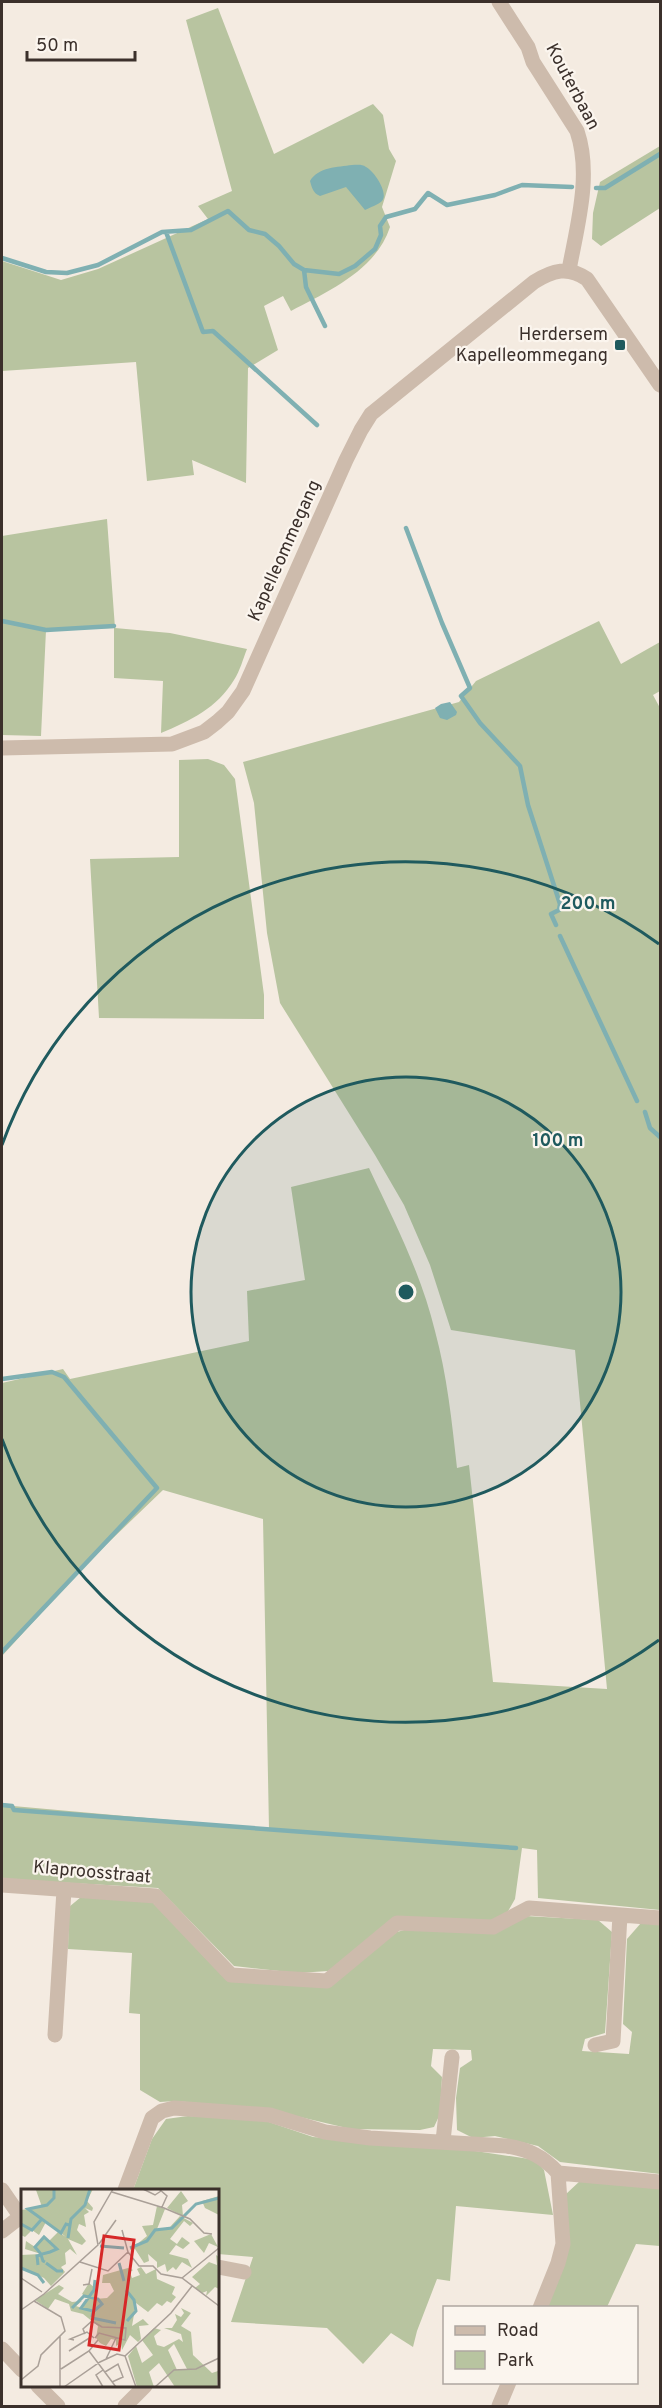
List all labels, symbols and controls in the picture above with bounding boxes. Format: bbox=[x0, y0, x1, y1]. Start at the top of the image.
scale bar bbox=[27, 24, 135, 62]
text: 50 m bbox=[36, 35, 78, 58]
street label: Kouterbaan bbox=[540, 40, 604, 134]
place label: Herdersem Kapelleommegang bbox=[456, 324, 608, 368]
marker: Herdersem Kapelleommegang bbox=[613, 338, 627, 352]
street label: Kapelleommegang bbox=[244, 477, 326, 625]
text: 200 m bbox=[560, 893, 616, 916]
text: 100 m bbox=[532, 1130, 584, 1153]
centre of rings bbox=[396, 1282, 416, 1302]
street label: Klaproosstraat bbox=[32, 1856, 152, 1890]
inset map bbox=[21, 2189, 219, 2387]
legend bbox=[443, 2306, 638, 2384]
text: Road bbox=[497, 2320, 539, 2343]
text: Park bbox=[497, 2350, 534, 2373]

